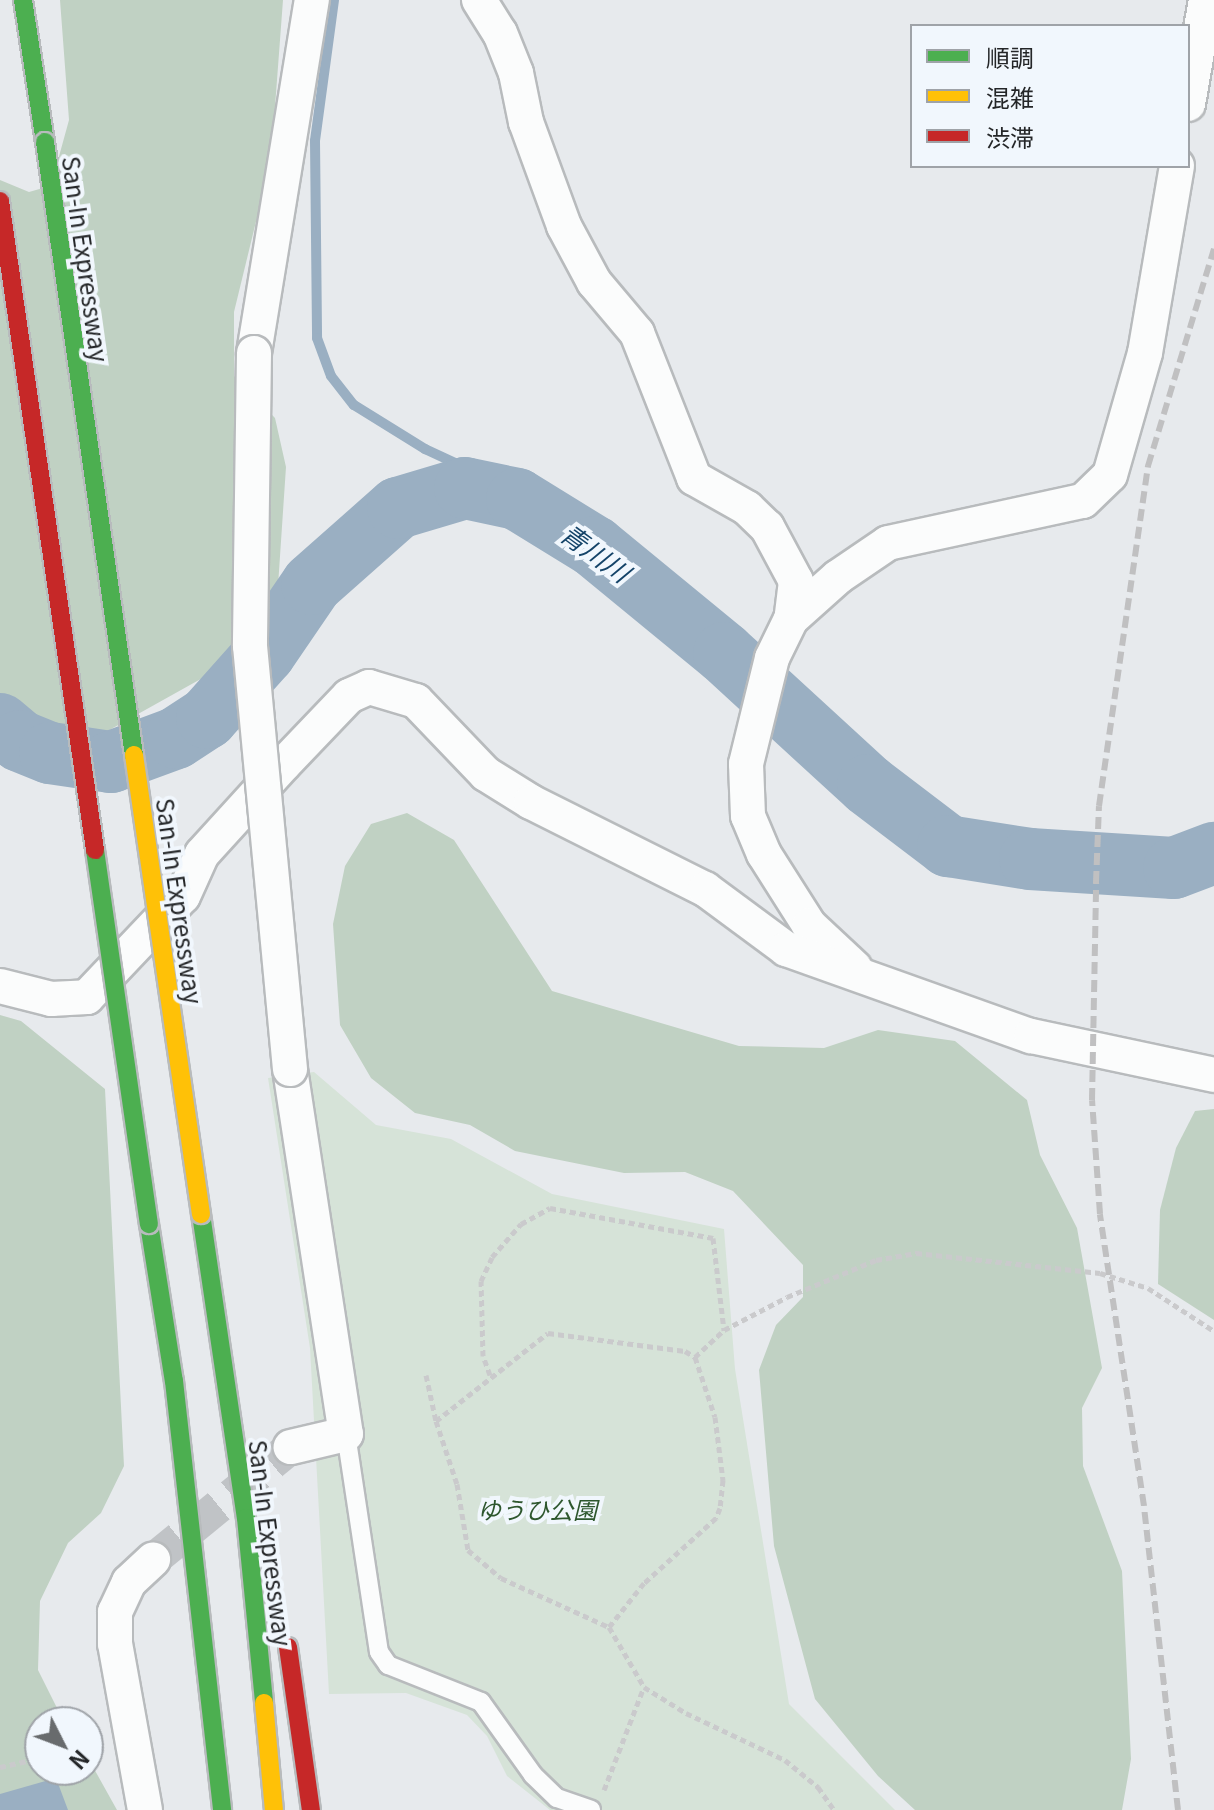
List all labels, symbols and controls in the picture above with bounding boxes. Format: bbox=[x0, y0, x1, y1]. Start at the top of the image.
legend bbox=[910, 24, 1190, 168]
text: 順調 bbox=[986, 39, 1034, 74]
text: 混雑 bbox=[986, 79, 1034, 114]
text: 渋滞 bbox=[986, 119, 1034, 154]
street label: San-In Expressway bbox=[57, 154, 115, 364]
water label: 青川川 bbox=[555, 516, 637, 588]
street label: San-In Expressway bbox=[151, 796, 209, 1006]
street label: San-In Expressway bbox=[244, 1438, 298, 1648]
park label: ゆうひ公園 bbox=[477, 1495, 597, 1523]
north arrow bbox=[24, 1706, 104, 1786]
text: N bbox=[63, 1744, 98, 1778]

